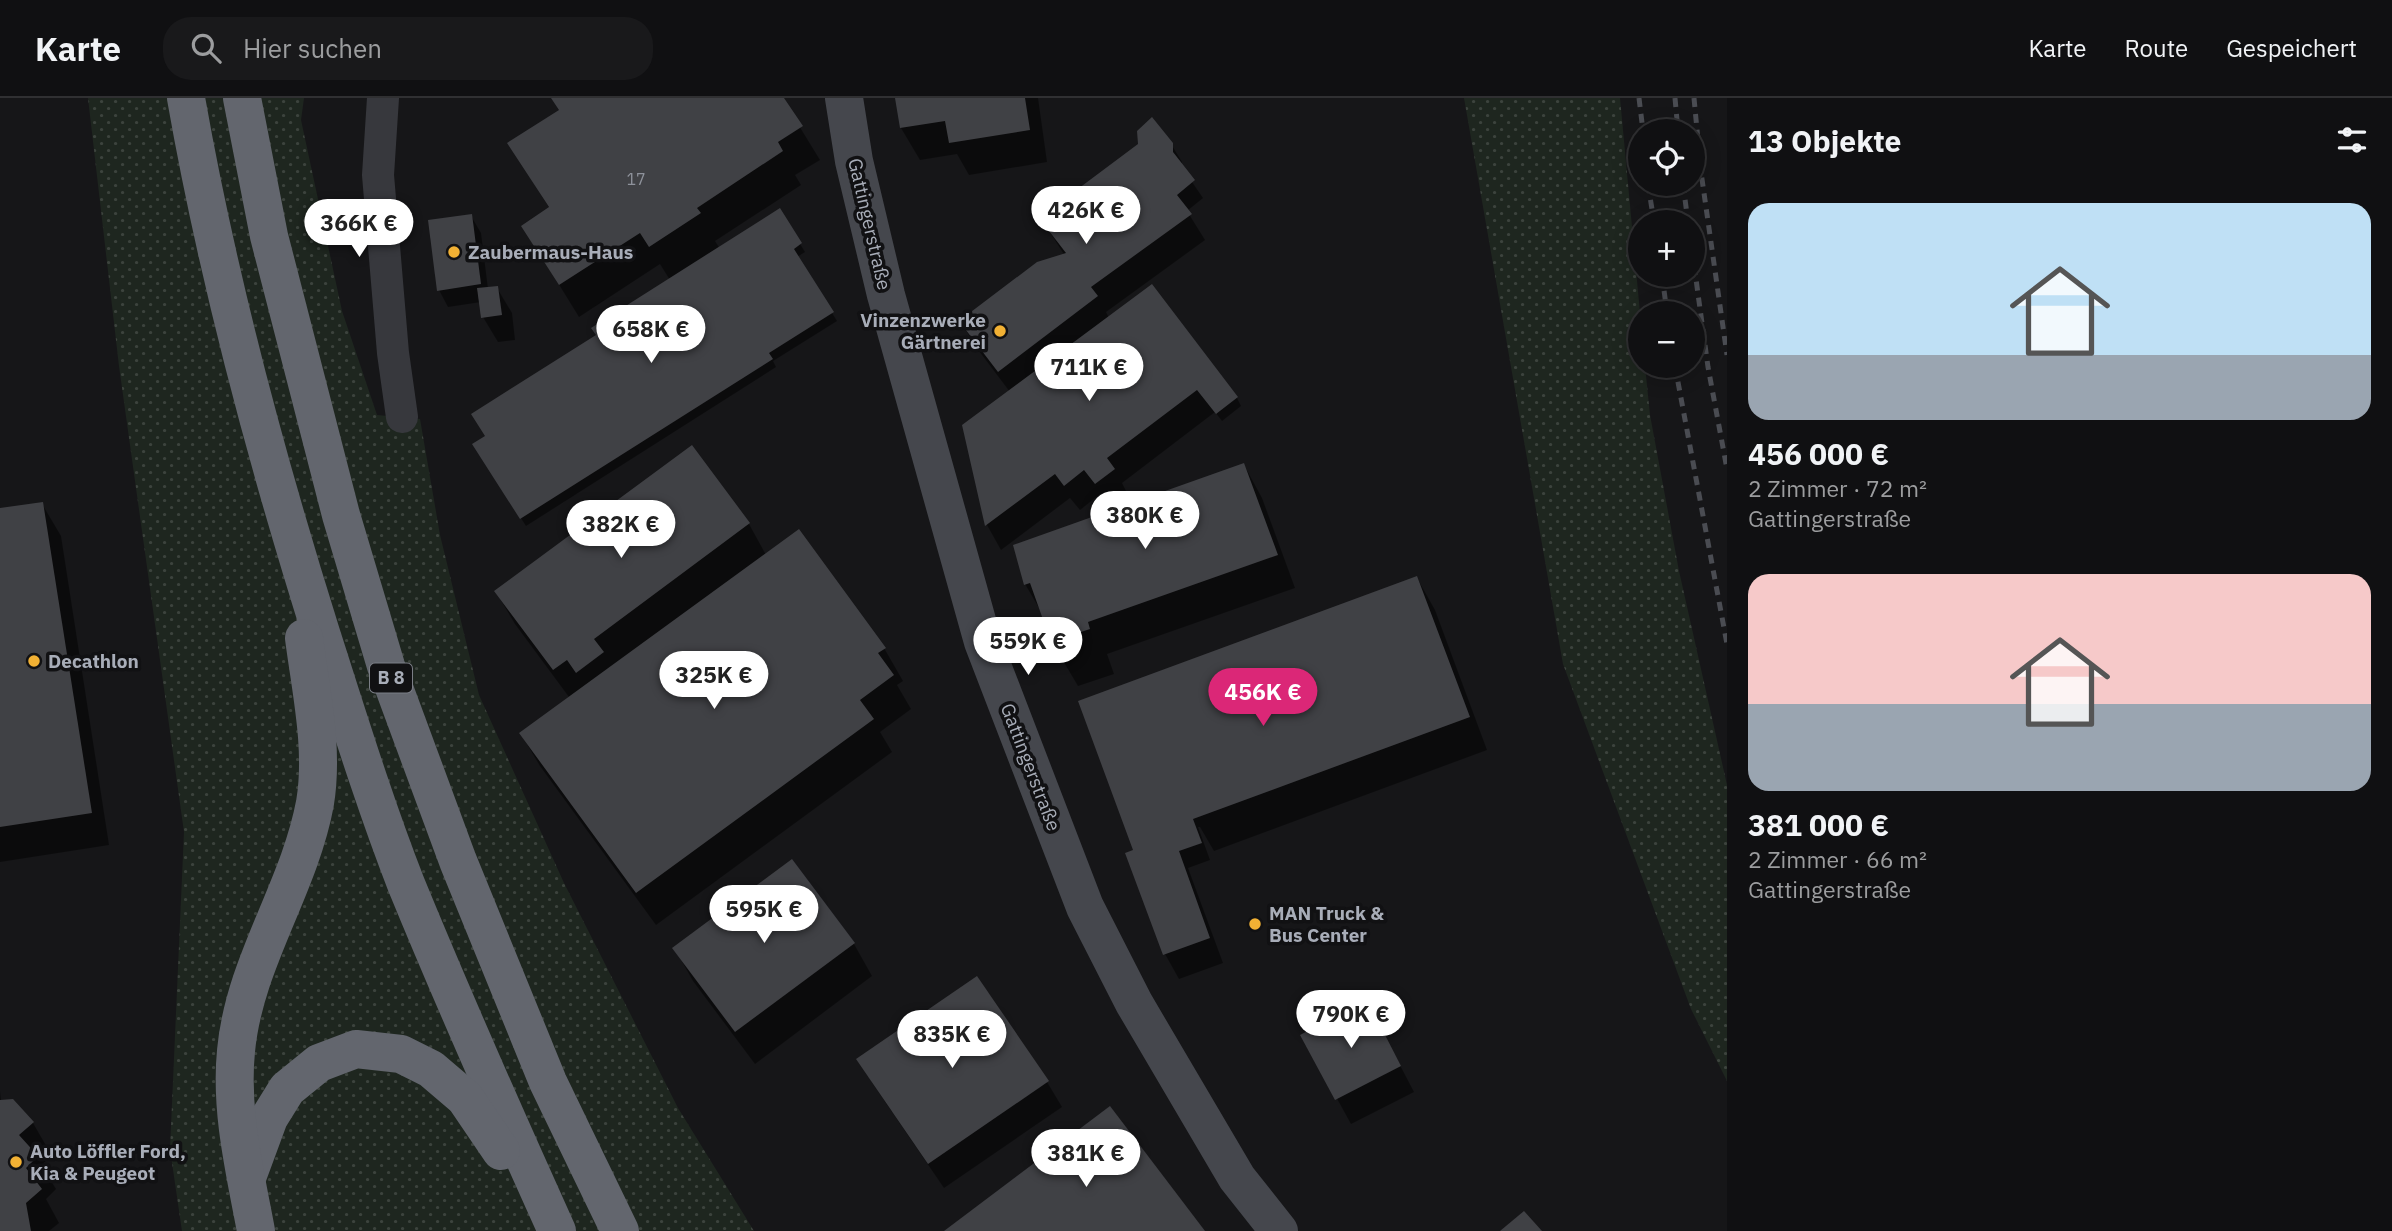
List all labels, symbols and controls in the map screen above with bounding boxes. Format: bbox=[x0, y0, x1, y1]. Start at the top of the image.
search box bbox=[163, 17, 653, 80]
text: Karte bbox=[35, 27, 121, 70]
icon: search bbox=[187, 29, 225, 67]
text: Hier suchen bbox=[243, 31, 382, 65]
text: Karte bbox=[2028, 32, 2087, 64]
text: Route bbox=[2125, 32, 2188, 64]
text: Gespeichert bbox=[2226, 32, 2357, 64]
map controls bbox=[1628, 119, 1705, 378]
button: locate bbox=[1628, 119, 1705, 196]
text: 13 Objekte bbox=[1748, 121, 1901, 160]
icon: filters bbox=[2333, 121, 2371, 159]
street label: Gattingerstraße bbox=[843, 156, 897, 292]
house number: 17 bbox=[626, 169, 646, 189]
pin: 426K € bbox=[1029, 186, 1143, 246]
text: 426K € bbox=[1047, 194, 1125, 224]
pin: 366K € bbox=[302, 200, 416, 259]
text: 366K € bbox=[320, 207, 398, 237]
button: + bbox=[1628, 210, 1705, 287]
place label: Zaubermaus-Haus bbox=[468, 240, 633, 264]
marker: Zaubermaus-Haus bbox=[446, 244, 462, 260]
icon: home bbox=[1997, 248, 2123, 374]
button: − bbox=[1628, 301, 1705, 378]
pin: 658K € bbox=[594, 306, 708, 365]
place label: Vinzenzwerke Gärtnerei bbox=[860, 308, 986, 354]
text: 658K € bbox=[612, 313, 690, 343]
marker: Vinzenzwerke Gärtnerei bbox=[992, 323, 1008, 339]
pin: 711K € bbox=[1032, 344, 1146, 403]
text: 711K € bbox=[1050, 351, 1128, 381]
text: 456 000 € bbox=[1748, 434, 1889, 473]
text: 2 Zimmer · 72 m² bbox=[1748, 473, 1927, 503]
pin: 380K € bbox=[1088, 491, 1202, 551]
text: 380K € bbox=[1106, 499, 1184, 529]
pin: 382K € bbox=[564, 500, 678, 560]
text: Gattingerstraße bbox=[1748, 503, 1911, 533]
text: 382K € bbox=[582, 508, 660, 538]
pin: 559K € bbox=[971, 618, 1085, 677]
icon: home bbox=[1997, 619, 2123, 745]
text: 559K € bbox=[989, 625, 1067, 655]
place label: Decathlon bbox=[48, 649, 139, 673]
pin: 325K € bbox=[657, 652, 771, 711]
marker: Decathlon bbox=[26, 653, 42, 669]
text: 325K € bbox=[675, 659, 753, 689]
road number: B 8 bbox=[370, 664, 412, 692]
pin: 456K € bbox=[1206, 668, 1320, 728]
text: 456K € bbox=[1224, 676, 1302, 706]
street label: Gattingerstraße bbox=[996, 700, 1066, 834]
text: 381 000 € bbox=[1748, 805, 1889, 844]
text: 2 Zimmer · 66 m² bbox=[1748, 844, 1927, 874]
text: Gattingerstraße bbox=[1748, 874, 1911, 904]
pin: 595K € bbox=[707, 886, 821, 945]
text: 595K € bbox=[725, 893, 803, 923]
place label: MAN Truck & Bus Center bbox=[1269, 901, 1384, 947]
marker: MAN Truck & Bus Center bbox=[1247, 916, 1263, 932]
pin: 790K € bbox=[1294, 990, 1408, 1050]
text: 790K € bbox=[1312, 998, 1390, 1028]
pin: 835K € bbox=[895, 1010, 1009, 1070]
text: 835K € bbox=[913, 1018, 991, 1048]
pin: 381K € bbox=[1029, 1130, 1143, 1189]
text: 381K € bbox=[1047, 1137, 1125, 1167]
place label: Auto Löffler Ford, Kia & Peugeot bbox=[30, 1139, 186, 1185]
marker: Auto Löffler Ford, Kia & Peugeot bbox=[8, 1154, 24, 1170]

